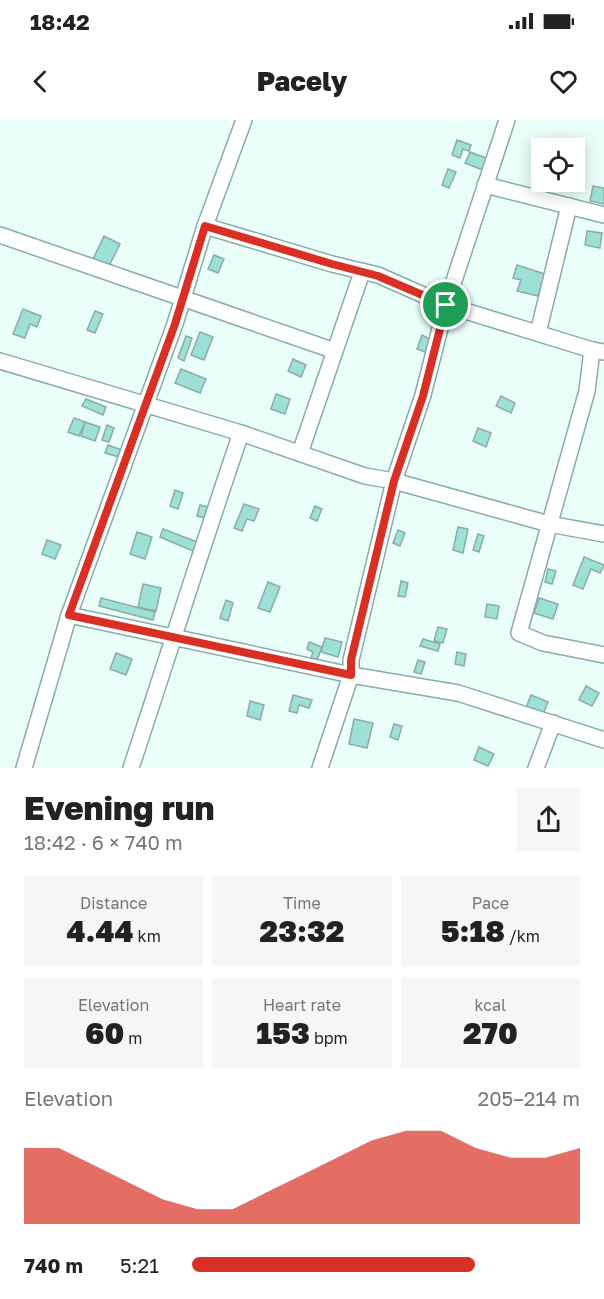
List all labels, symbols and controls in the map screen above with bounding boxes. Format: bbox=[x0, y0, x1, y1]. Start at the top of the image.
text: 18:42 bbox=[30, 8, 90, 35]
icon: back bbox=[24, 65, 57, 98]
text: Pacely bbox=[257, 65, 347, 97]
icon: heart bbox=[547, 65, 580, 98]
map controls bbox=[531, 138, 585, 192]
button: locate bbox=[531, 138, 585, 192]
pin bbox=[420, 279, 471, 330]
icon: arrive bbox=[429, 288, 462, 321]
text: Evening run bbox=[24, 788, 215, 827]
button: share bbox=[517, 788, 580, 851]
text: 18:42 · 6 × 740 m bbox=[24, 830, 183, 854]
text: Distance bbox=[80, 893, 147, 913]
text: Time bbox=[283, 893, 321, 913]
text: Pace bbox=[472, 893, 509, 913]
text: 4.44 bbox=[67, 913, 134, 949]
text: 23:32 bbox=[260, 913, 344, 949]
text: 5:18 bbox=[441, 913, 505, 949]
text: km bbox=[134, 926, 161, 946]
text: /km bbox=[505, 926, 540, 946]
text: Elevation bbox=[78, 995, 149, 1015]
text: Heart rate bbox=[263, 995, 341, 1015]
text: kcal bbox=[475, 995, 506, 1015]
text: 60 bbox=[85, 1015, 124, 1051]
text: 153 bbox=[256, 1015, 310, 1051]
text: 270 bbox=[463, 1015, 518, 1051]
text: m bbox=[124, 1028, 142, 1048]
text: bpm bbox=[310, 1028, 348, 1048]
text: Elevation bbox=[24, 1086, 113, 1110]
text: 205–214 m bbox=[478, 1086, 580, 1110]
text: 740 m bbox=[24, 1253, 83, 1277]
text: 5:21 bbox=[120, 1253, 159, 1277]

